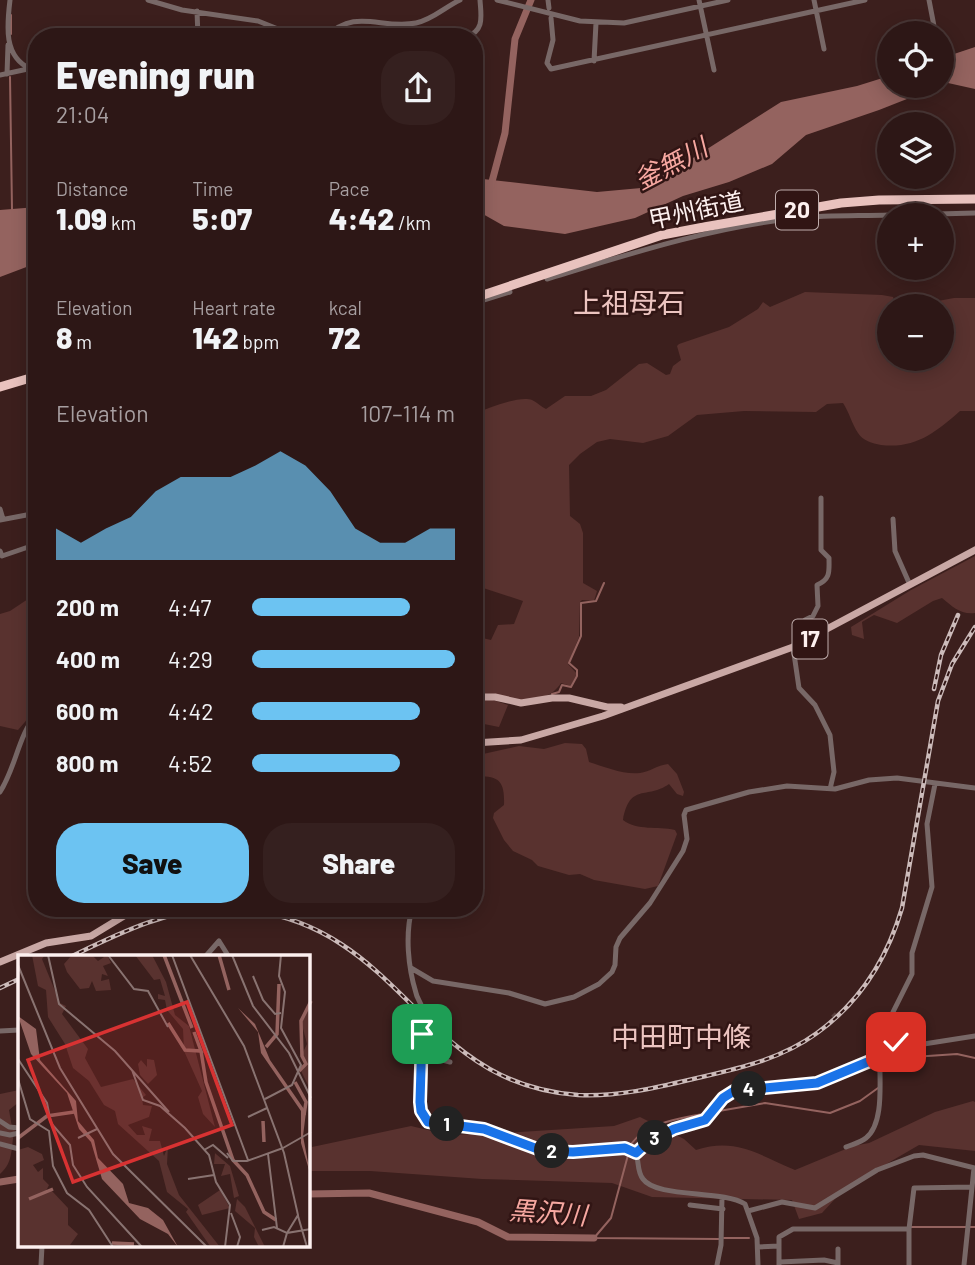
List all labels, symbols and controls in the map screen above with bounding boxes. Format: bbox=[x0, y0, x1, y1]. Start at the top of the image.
map controls bbox=[877, 21, 954, 371]
button: locate bbox=[877, 21, 954, 98]
text: Evening run bbox=[56, 51, 255, 97]
button: share bbox=[381, 51, 455, 125]
text: 21:04 bbox=[56, 100, 110, 128]
button: layers bbox=[877, 112, 954, 189]
water label: 釜無川 bbox=[629, 129, 715, 195]
text: Distance bbox=[56, 177, 128, 200]
text: Time bbox=[192, 177, 233, 200]
text: Pace bbox=[329, 177, 370, 200]
street label: 甲州街道 bbox=[646, 185, 746, 234]
road number: 20 bbox=[776, 190, 818, 230]
text: 1.09 bbox=[56, 200, 107, 236]
text: 5:07 bbox=[192, 200, 252, 236]
text: 4:42 bbox=[329, 200, 394, 236]
button: + bbox=[877, 203, 954, 280]
text: km bbox=[107, 211, 136, 234]
text: /km bbox=[394, 211, 431, 234]
district label: 上祖母石 bbox=[573, 285, 685, 319]
button: − bbox=[877, 294, 954, 371]
text: Elevation bbox=[56, 296, 133, 319]
text: Heart rate bbox=[192, 296, 276, 319]
text: kcal bbox=[329, 296, 362, 319]
text: 8 bbox=[56, 319, 72, 355]
text: 142 bbox=[192, 319, 239, 355]
text: 72 bbox=[329, 319, 361, 355]
text: m bbox=[72, 330, 92, 353]
text: bpm bbox=[239, 330, 279, 353]
text: Elevation bbox=[56, 399, 149, 427]
text: 107–114 m bbox=[360, 399, 455, 427]
text: 200 m bbox=[56, 593, 119, 621]
text: 4:47 bbox=[168, 593, 211, 621]
road number: 17 bbox=[792, 620, 828, 659]
text: 400 m bbox=[56, 645, 120, 673]
text: 4:29 bbox=[168, 645, 213, 673]
text: 600 m bbox=[56, 697, 118, 725]
text: 4:42 bbox=[168, 697, 213, 725]
text: 800 m bbox=[56, 749, 118, 777]
text: 4:52 bbox=[168, 749, 213, 777]
button: Save bbox=[56, 823, 249, 903]
button: Share bbox=[263, 823, 455, 903]
inset map bbox=[18, 955, 310, 1248]
pin bbox=[392, 1004, 452, 1064]
pin bbox=[866, 1012, 926, 1072]
icon: arrive bbox=[403, 1015, 441, 1053]
district label: 中田町中條 bbox=[611, 1019, 751, 1053]
icon: check bbox=[877, 1023, 915, 1061]
pin: 4 bbox=[732, 1072, 766, 1106]
text: 4 bbox=[743, 1077, 754, 1100]
pin: 1 bbox=[430, 1106, 464, 1142]
text: 1 bbox=[443, 1112, 450, 1135]
pin: 3 bbox=[638, 1120, 672, 1156]
text: 3 bbox=[649, 1126, 660, 1149]
pin: 2 bbox=[534, 1134, 570, 1168]
text: 2 bbox=[546, 1139, 557, 1162]
water label: 黒沢川 bbox=[508, 1193, 591, 1230]

